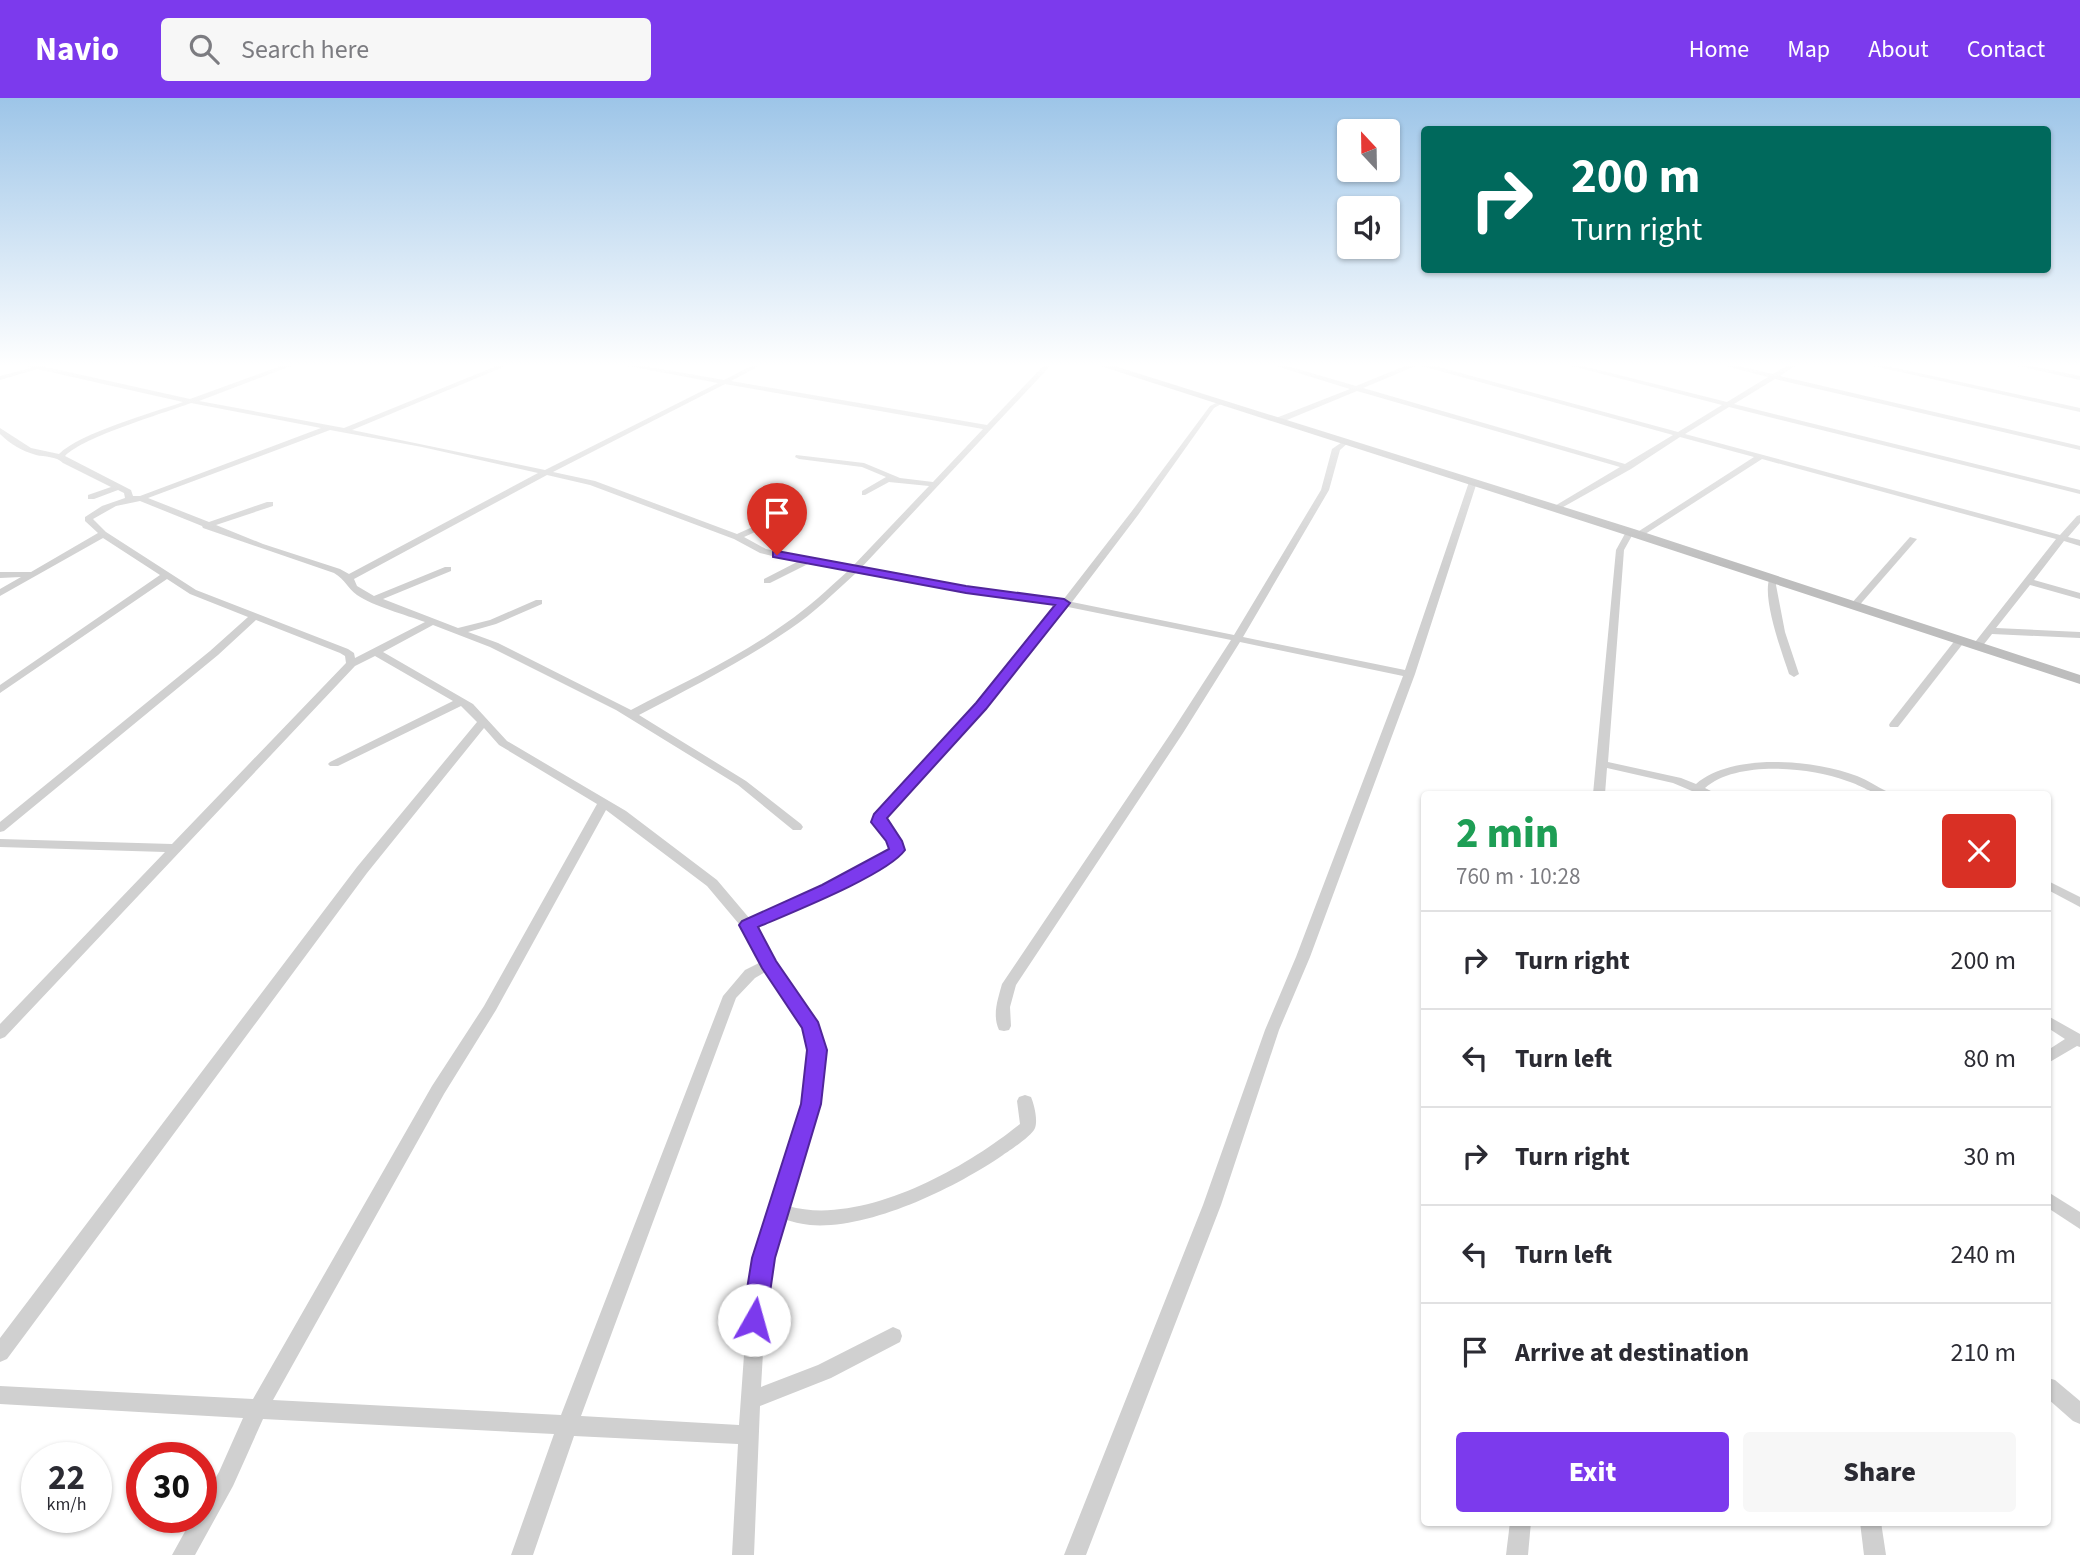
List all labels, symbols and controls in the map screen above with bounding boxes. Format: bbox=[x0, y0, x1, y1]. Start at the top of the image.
search box bbox=[161, 18, 651, 81]
text: Navio bbox=[35, 26, 119, 73]
icon: search bbox=[185, 30, 223, 68]
text: Search here bbox=[241, 31, 369, 68]
text: Home bbox=[1689, 32, 1749, 67]
text: Map bbox=[1787, 32, 1830, 67]
text: About bbox=[1868, 32, 1929, 67]
text: Contact bbox=[1967, 32, 2045, 67]
north arrow bbox=[1337, 119, 1400, 182]
map controls bbox=[1337, 119, 1400, 259]
text: 200 m bbox=[1571, 142, 1700, 212]
icon: right bbox=[1456, 154, 1547, 245]
button: sound bbox=[1337, 196, 1400, 259]
text: Turn right bbox=[1571, 207, 1702, 253]
pin bbox=[747, 483, 807, 555]
icon: arrive bbox=[758, 494, 796, 532]
text: 2 min bbox=[1456, 804, 1559, 864]
button: close bbox=[1942, 814, 2016, 888]
text: 760 m · 10:28 bbox=[1456, 860, 1580, 893]
icon: right bbox=[1456, 941, 1494, 979]
text: Turn right bbox=[1515, 942, 1630, 979]
text: 200 m bbox=[1950, 942, 2016, 979]
icon: left bbox=[1456, 1039, 1494, 1077]
text: Turn left bbox=[1515, 1040, 1612, 1077]
text: 80 m bbox=[1963, 1040, 2016, 1077]
icon: right bbox=[1456, 1137, 1494, 1175]
text: Turn right bbox=[1515, 1138, 1630, 1175]
text: 30 m bbox=[1963, 1138, 2016, 1175]
icon: left bbox=[1456, 1235, 1494, 1273]
text: Turn left bbox=[1515, 1236, 1612, 1273]
text: 240 m bbox=[1950, 1236, 2016, 1273]
position arrow bbox=[717, 1283, 791, 1357]
icon: arrive bbox=[1456, 1333, 1494, 1371]
text: Arrive at destination bbox=[1515, 1334, 1749, 1371]
text: 210 m bbox=[1950, 1334, 2016, 1371]
button: Exit bbox=[1456, 1432, 1729, 1512]
button: Share bbox=[1743, 1432, 2016, 1512]
speed limit sign: 30 bbox=[126, 1442, 217, 1533]
text: 22 bbox=[48, 1453, 85, 1503]
text: km/h bbox=[47, 1492, 86, 1517]

